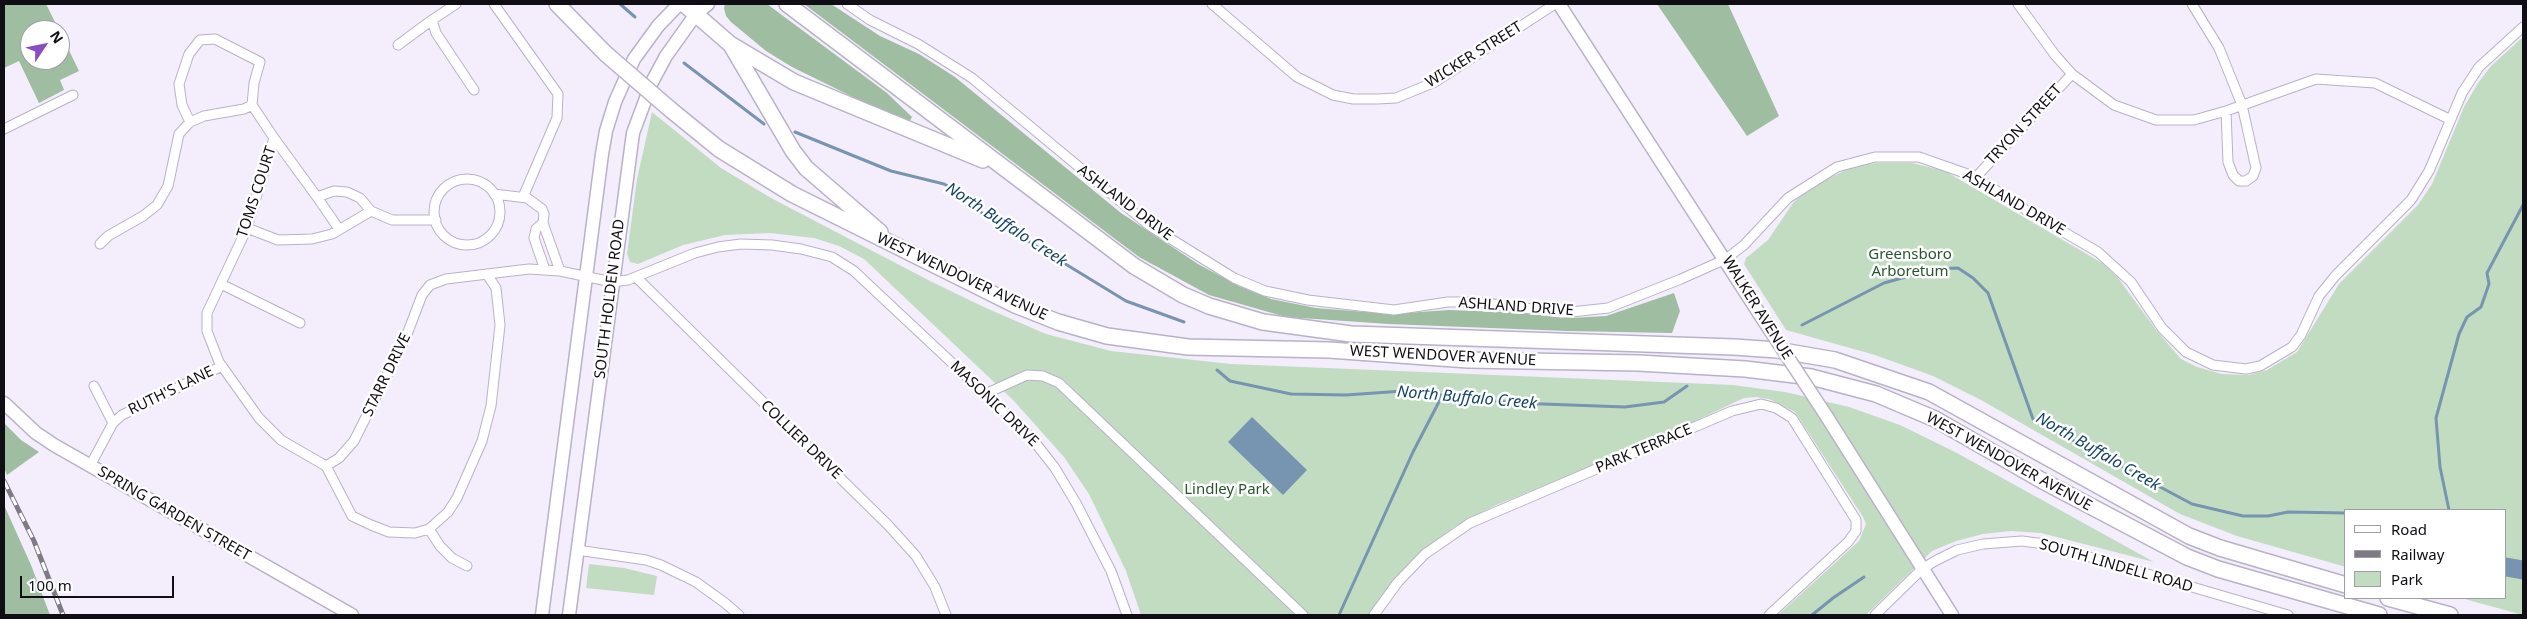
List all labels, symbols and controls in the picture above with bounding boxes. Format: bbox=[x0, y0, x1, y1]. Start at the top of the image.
street label: WICKER STREET bbox=[1422, 18, 1526, 92]
north arrow bbox=[20, 20, 70, 70]
text: N bbox=[46, 27, 68, 47]
street label: TRYON STREET bbox=[1982, 81, 2066, 169]
street label: TOMS COURT bbox=[234, 144, 280, 240]
street label: ASHLAND DRIVE bbox=[1074, 161, 1176, 245]
street label: ASHLAND DRIVE bbox=[1960, 166, 2068, 240]
water label: North Buffalo Creek bbox=[942, 179, 1070, 271]
street label: SOUTH HOLDEN ROAD bbox=[591, 218, 629, 380]
street label: WEST WENDOVER AVENUE bbox=[874, 229, 1050, 325]
park label: Greensboro Arboretum bbox=[1868, 246, 1952, 281]
street label: WALKER AVENUE bbox=[1718, 253, 1796, 363]
street label: ASHLAND DRIVE bbox=[1458, 294, 1574, 320]
street label: STARR DRIVE bbox=[359, 330, 415, 420]
street label: WEST WENDOVER AVENUE bbox=[1349, 342, 1537, 370]
street label: MASONIC DRIVE bbox=[946, 357, 1042, 451]
street label: RUTH'S LANE bbox=[126, 363, 216, 419]
water label: North Buffalo Creek bbox=[1396, 382, 1538, 414]
street label: COLLIER DRIVE bbox=[757, 397, 845, 483]
street label: WEST WENDOVER AVENUE bbox=[1923, 409, 2095, 515]
water label: North Buffalo Creek bbox=[2032, 409, 2164, 495]
street label: PARK TERRACE bbox=[1593, 421, 1695, 477]
street label: SPRING GARDEN STREET bbox=[94, 463, 254, 565]
park label: Lindley Park bbox=[1184, 481, 1270, 499]
legend bbox=[2344, 509, 2507, 599]
text: Road bbox=[2391, 519, 2427, 539]
street label: SOUTH LINDELL ROAD bbox=[2037, 535, 2195, 597]
text: Railway bbox=[2391, 544, 2444, 564]
scale bar bbox=[22, 566, 176, 598]
text: Park bbox=[2391, 569, 2423, 589]
text: 100 m bbox=[28, 575, 72, 595]

